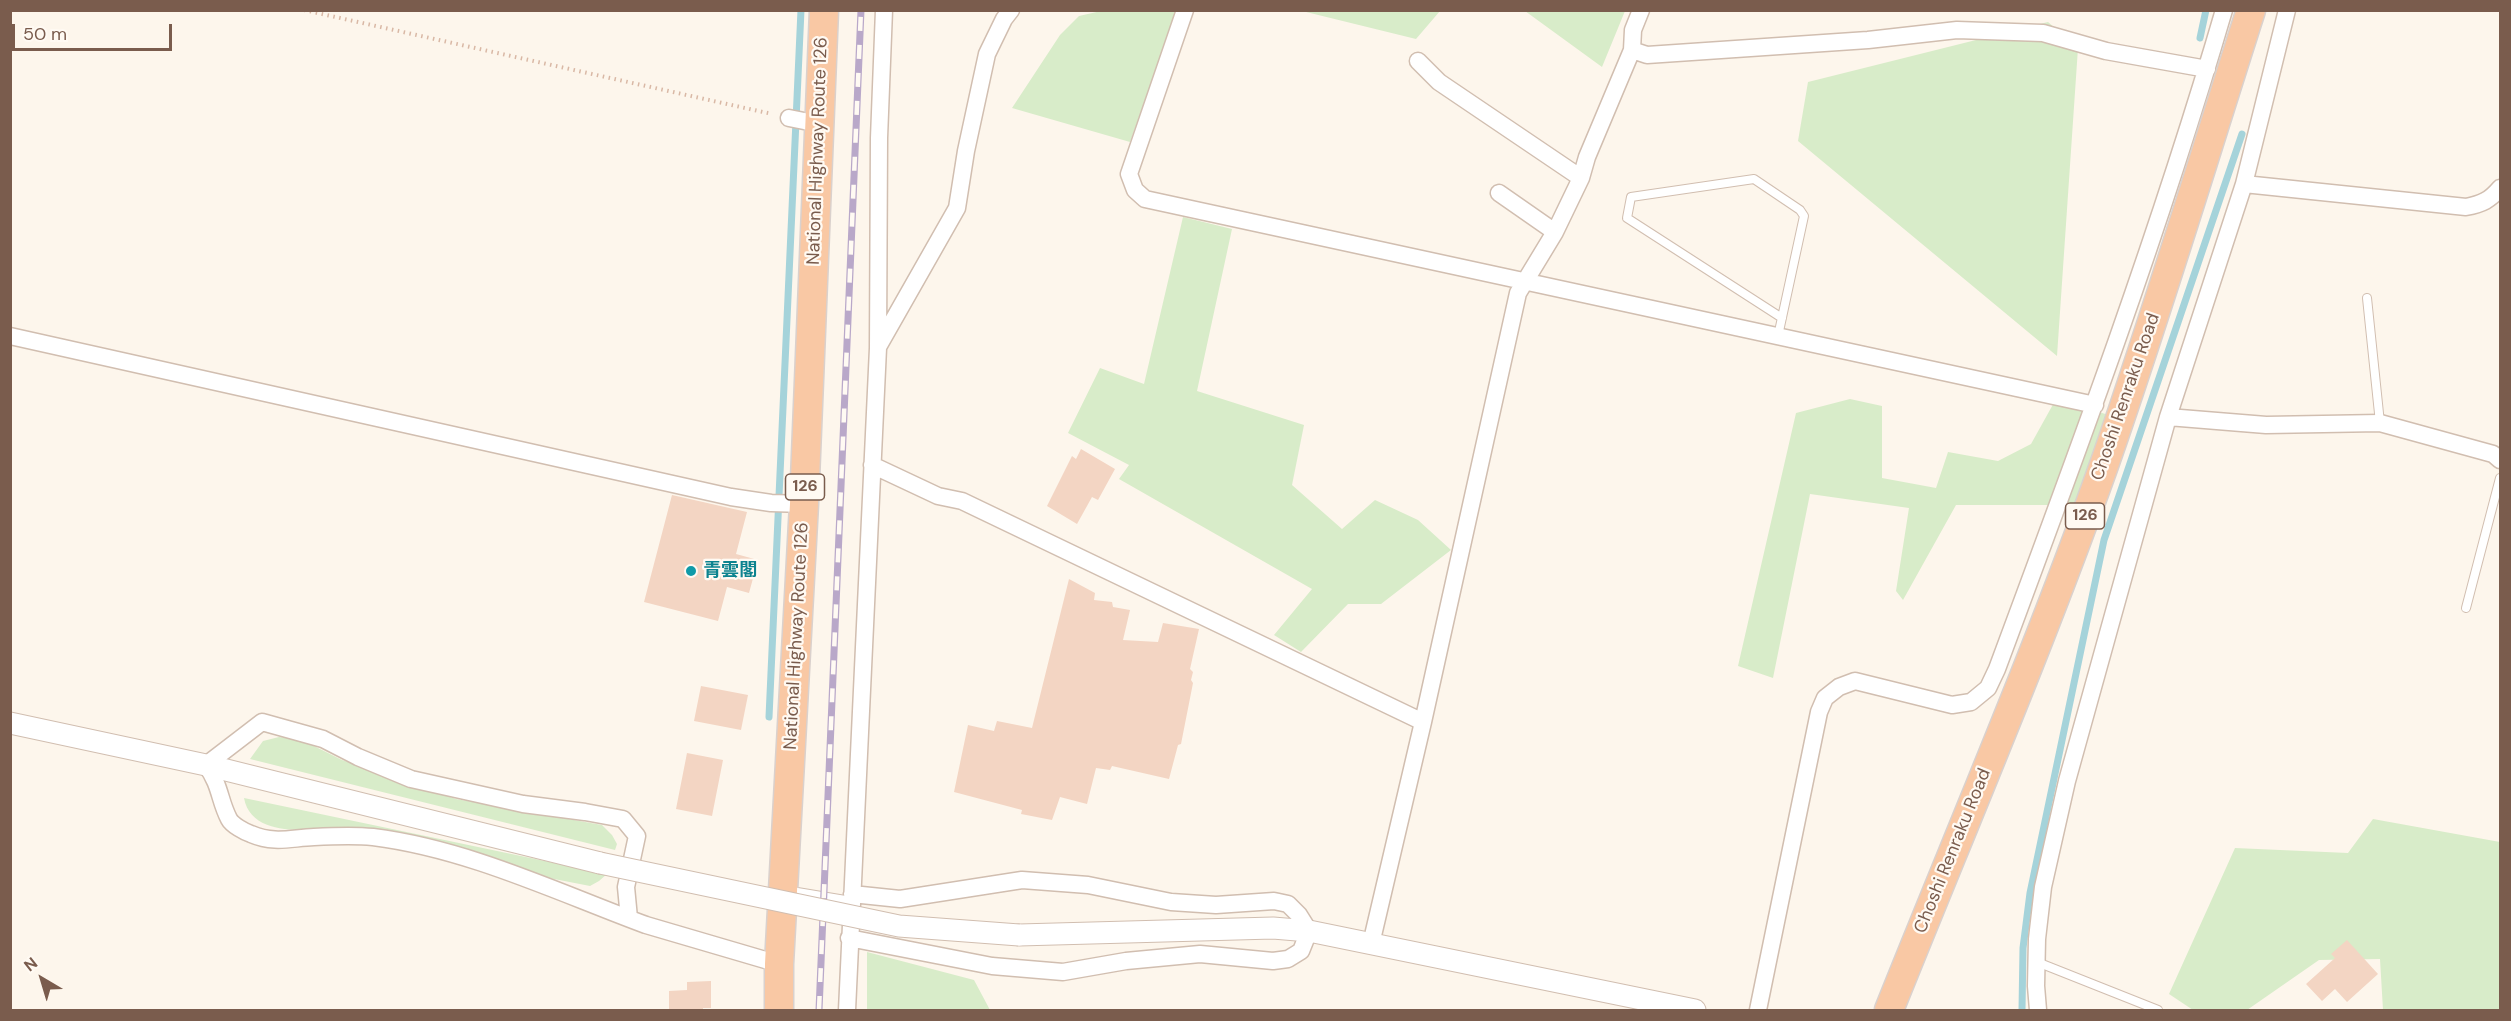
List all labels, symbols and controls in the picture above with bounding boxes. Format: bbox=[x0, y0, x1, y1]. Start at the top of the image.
scale bar bbox=[15, 12, 176, 50]
text: 50 m bbox=[23, 22, 67, 46]
street label: National Highway Route 126 bbox=[803, 37, 833, 265]
street label: Choshi Renraku Road bbox=[2087, 310, 2165, 484]
road number: 126 bbox=[786, 474, 824, 500]
road number: 126 bbox=[2066, 503, 2104, 529]
street label: National Highway Route 126 bbox=[780, 522, 814, 750]
place label: 青雲閣 bbox=[703, 560, 757, 582]
marker: 青雲閣 bbox=[684, 564, 698, 578]
street label: Choshi Renraku Road bbox=[1910, 766, 1996, 936]
north arrow bbox=[12, 949, 72, 1009]
text: N bbox=[20, 953, 42, 976]

